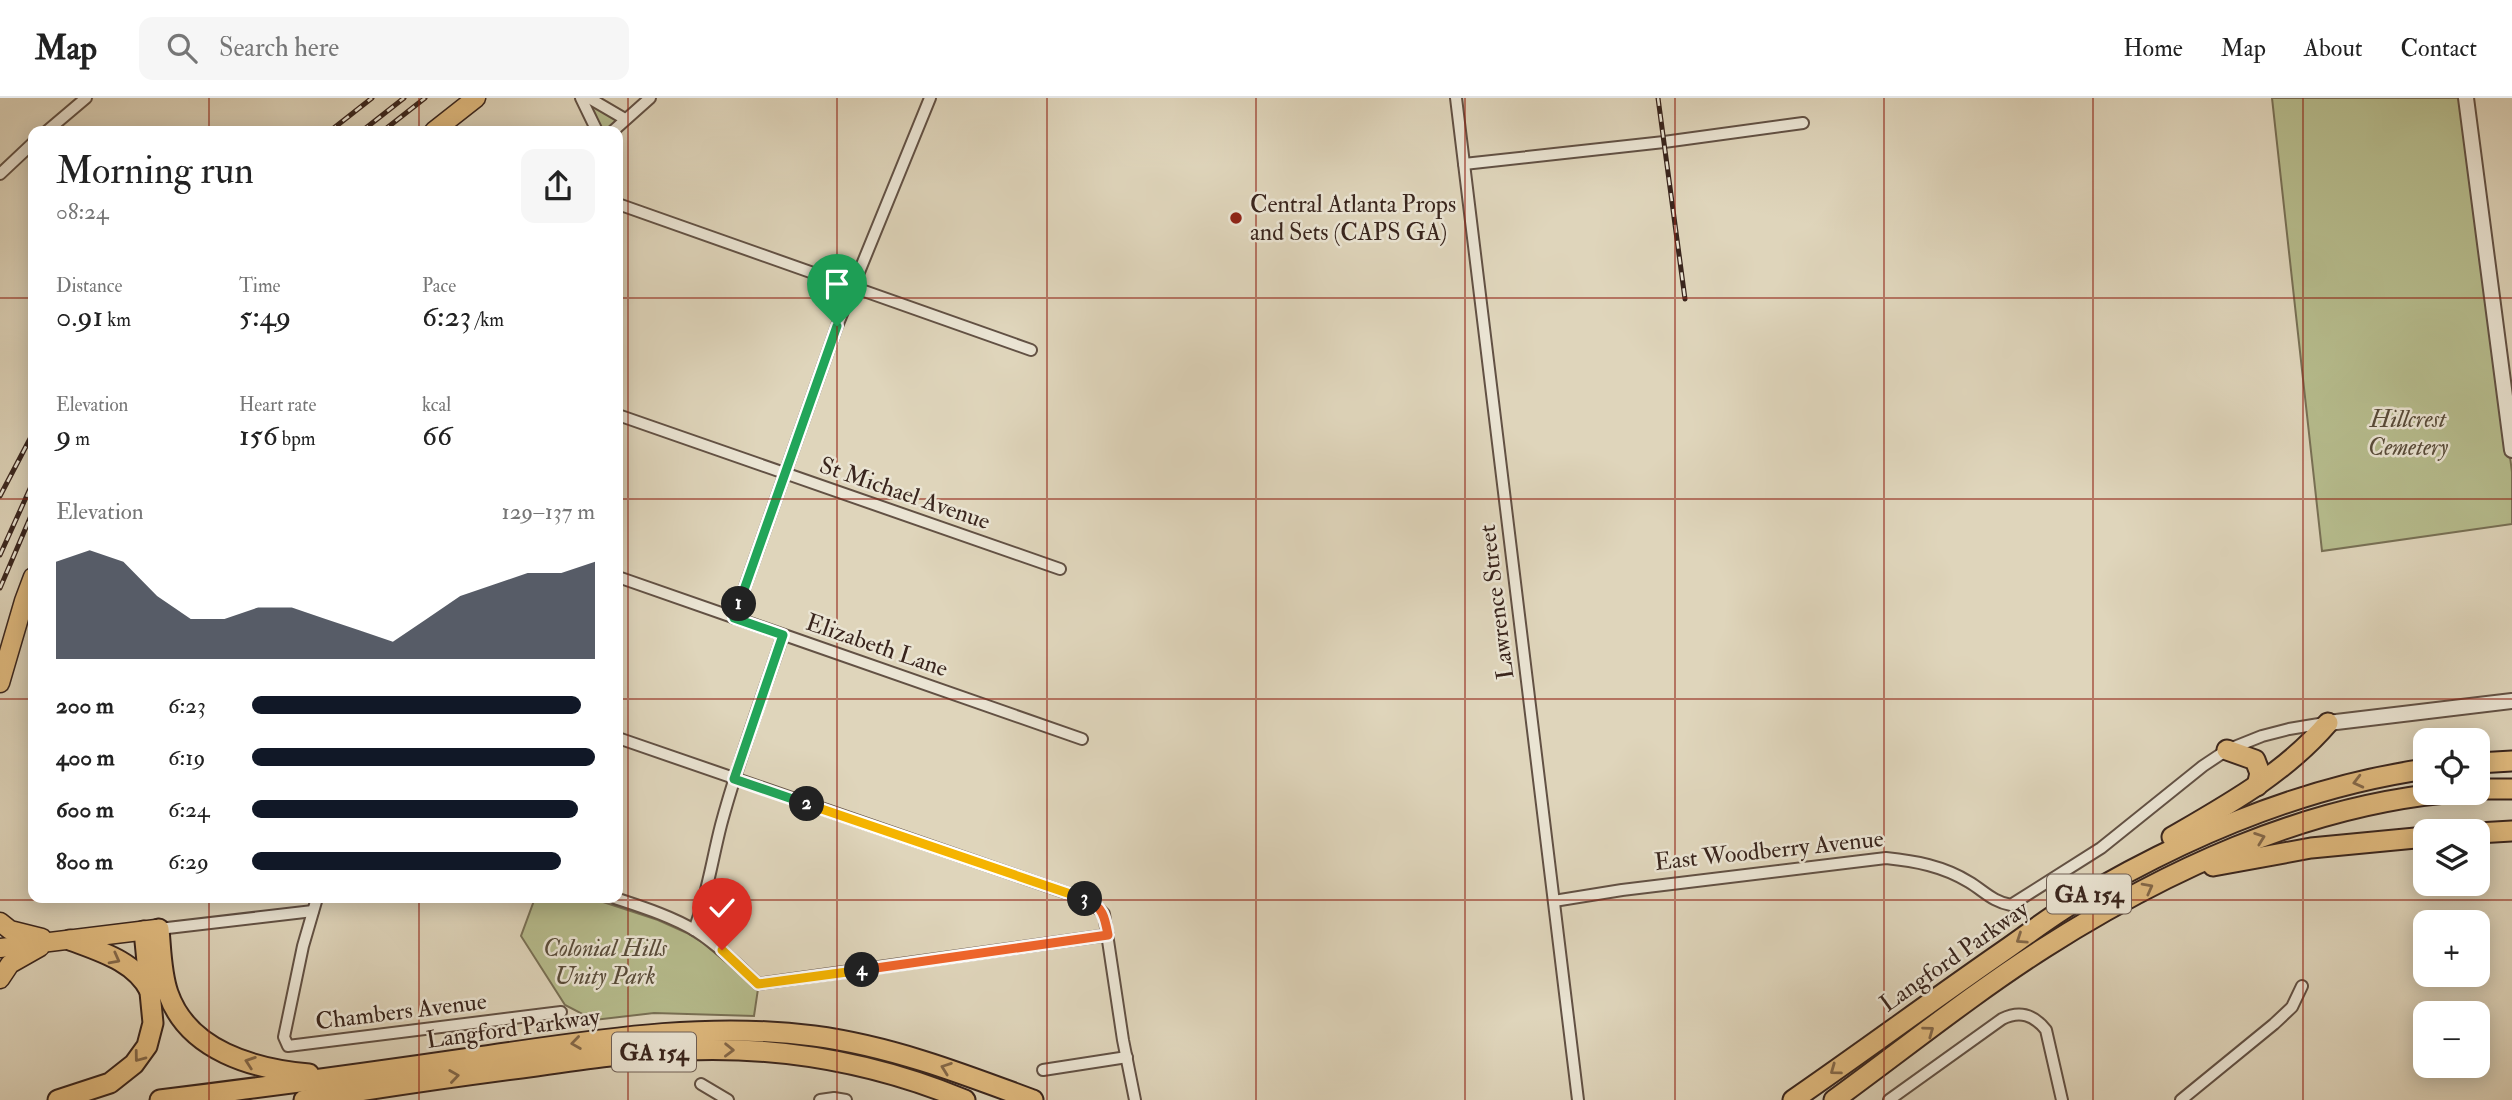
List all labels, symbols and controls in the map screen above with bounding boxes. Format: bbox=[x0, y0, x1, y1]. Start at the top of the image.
search box bbox=[139, 17, 629, 80]
text: Map bbox=[35, 28, 97, 69]
icon: search bbox=[163, 29, 201, 67]
text: Search here bbox=[219, 32, 339, 64]
text: Home bbox=[2123, 33, 2183, 64]
text: Map bbox=[2221, 33, 2266, 64]
text: About bbox=[2304, 33, 2363, 64]
text: Contact bbox=[2401, 33, 2477, 64]
text: Morning run bbox=[56, 147, 254, 195]
button: share bbox=[521, 149, 595, 223]
place label: Central Atlanta Props and Sets (CAPS GA) bbox=[1250, 189, 1456, 248]
text: 08:24 bbox=[56, 197, 108, 226]
marker: Central Atlanta Props and Sets (CAPS GA) bbox=[1228, 210, 1244, 226]
pin bbox=[807, 254, 867, 326]
icon: arrive bbox=[818, 265, 856, 303]
text: Distance bbox=[56, 274, 122, 298]
text: Time bbox=[239, 274, 281, 298]
text: Pace bbox=[422, 274, 456, 298]
text: 0.91 bbox=[56, 298, 103, 335]
text: 5:49 bbox=[239, 298, 291, 335]
text: 6:23 bbox=[422, 298, 471, 335]
text: km bbox=[103, 308, 131, 332]
text: /km bbox=[471, 308, 504, 332]
text: Elevation bbox=[56, 393, 128, 417]
text: Heart rate bbox=[239, 393, 316, 417]
text: kcal bbox=[422, 393, 451, 417]
park label: Hillcrest Cemetery bbox=[2368, 404, 2449, 463]
text: 9 bbox=[56, 417, 71, 454]
text: 156 bbox=[239, 417, 278, 454]
text: 66 bbox=[422, 417, 452, 454]
text: m bbox=[71, 427, 90, 451]
text: bpm bbox=[278, 427, 316, 451]
street label: St Michael Avenue bbox=[815, 450, 994, 537]
text: Elevation bbox=[56, 497, 144, 526]
text: 129–137 m bbox=[501, 497, 595, 526]
street label: Lawrence Street bbox=[1472, 523, 1521, 681]
pin: 1 bbox=[722, 587, 756, 622]
text: 1 bbox=[735, 591, 742, 615]
street label: Elizabeth Lane bbox=[802, 607, 952, 684]
text: 200 m bbox=[56, 691, 114, 720]
text: 6:23 bbox=[168, 691, 206, 720]
map controls bbox=[2413, 728, 2490, 1078]
button: locate bbox=[2413, 728, 2490, 805]
text: 400 m bbox=[56, 743, 115, 772]
text: 6:19 bbox=[168, 743, 205, 772]
one-way arrow bbox=[2353, 774, 2365, 788]
pin: 2 bbox=[790, 786, 824, 822]
text: 2 bbox=[802, 791, 811, 815]
text: 600 m bbox=[56, 795, 114, 824]
text: 6:24 bbox=[168, 795, 209, 824]
button: layers bbox=[2413, 819, 2490, 896]
street label: East Woodberry Avenue bbox=[1653, 823, 1885, 878]
one-way arrow bbox=[2253, 832, 2265, 846]
text: 800 m bbox=[56, 847, 113, 876]
text: 6:29 bbox=[168, 847, 209, 876]
road number: GA 154 bbox=[2047, 874, 2131, 914]
pin bbox=[692, 878, 752, 950]
pin: 3 bbox=[1068, 882, 1102, 916]
one-way arrow bbox=[2141, 883, 2153, 897]
text: 3 bbox=[1081, 886, 1088, 910]
icon: check bbox=[703, 889, 741, 927]
street label: Langford Parkway bbox=[1874, 893, 2035, 1019]
button: + bbox=[2413, 910, 2490, 987]
one-way arrow bbox=[2016, 931, 2029, 943]
park label: Colonial Hills Unity Park bbox=[543, 933, 667, 992]
one-way arrow bbox=[108, 951, 120, 964]
pin: 4 bbox=[844, 952, 880, 988]
text: 4 bbox=[856, 957, 867, 981]
street label: Chambers Avenue bbox=[314, 986, 488, 1037]
street label: Langford Parkway bbox=[424, 1001, 602, 1056]
button: − bbox=[2413, 1001, 2490, 1078]
one-way arrow bbox=[1921, 1027, 1934, 1039]
road number: GA 154 bbox=[612, 1032, 696, 1071]
one-way arrow bbox=[570, 1036, 582, 1051]
one-way arrow bbox=[725, 1042, 735, 1058]
one-way arrow bbox=[135, 1049, 147, 1061]
one-way arrow bbox=[244, 1056, 256, 1070]
one-way arrow bbox=[940, 1062, 952, 1076]
one-way arrow bbox=[1830, 1062, 1843, 1074]
one-way arrow bbox=[449, 1069, 460, 1084]

